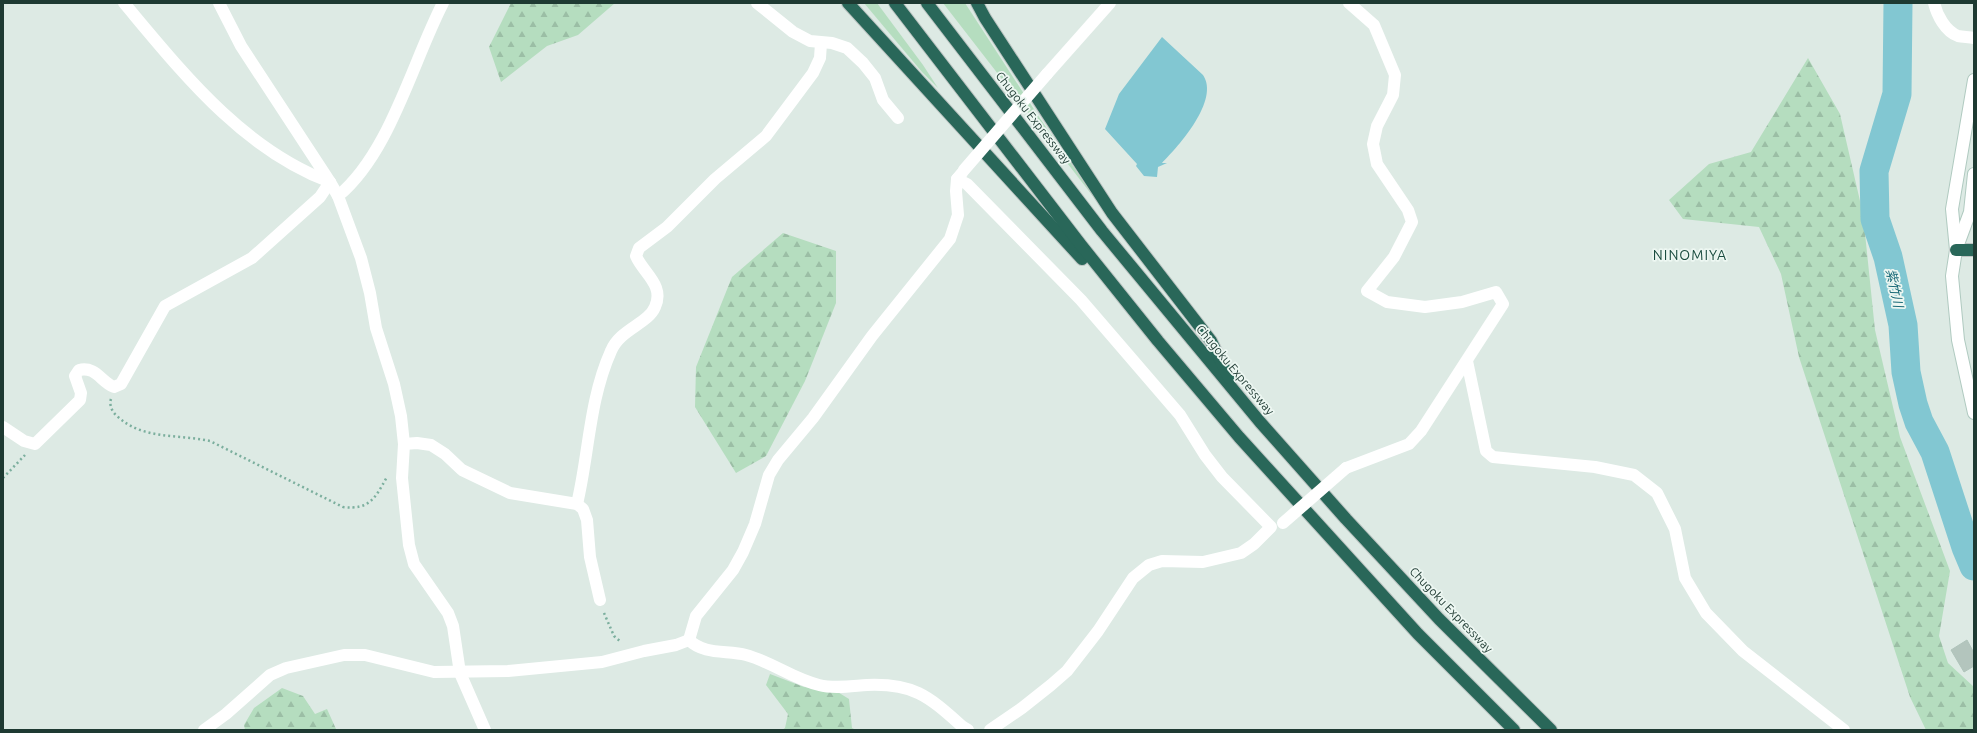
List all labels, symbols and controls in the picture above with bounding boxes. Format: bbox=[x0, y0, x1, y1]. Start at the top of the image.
street label: Chugoku Expressway bbox=[993, 69, 1074, 167]
district label: NINOMIYA bbox=[1653, 247, 1727, 263]
water label: 紫竹川 bbox=[1884, 267, 1906, 310]
street label: Chugoku Expressway bbox=[1194, 322, 1277, 417]
street label: Chugoku Expressway bbox=[1407, 564, 1496, 655]

